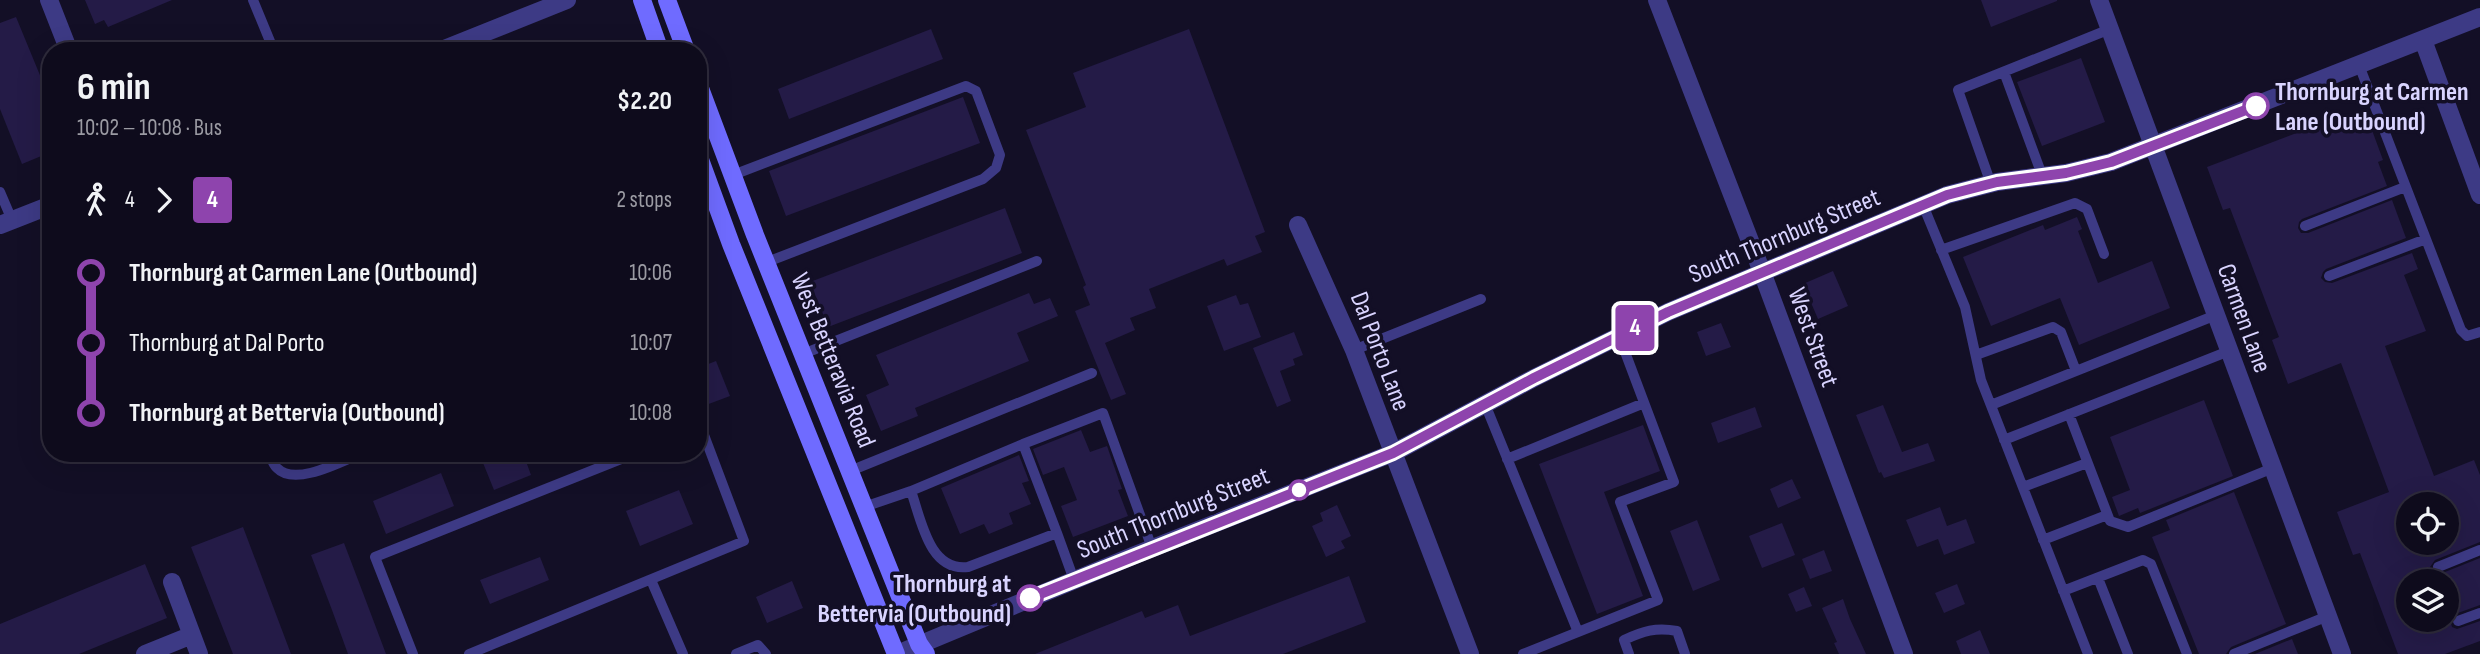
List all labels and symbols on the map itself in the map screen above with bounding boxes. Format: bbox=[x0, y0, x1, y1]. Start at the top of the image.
place label: Thornburg at Carmen Lane (Outbound) bbox=[2275, 77, 2469, 138]
marker: Thornburg at Carmen Lane (Outbound) bbox=[2243, 93, 2269, 119]
street label: South Thornburg Street bbox=[1684, 182, 1885, 291]
street label: Carmen Lane bbox=[2210, 260, 2278, 377]
street label: West Betteravia Road bbox=[783, 269, 882, 452]
street label: West Street bbox=[1780, 284, 1845, 391]
street label: Dal Porto Lane bbox=[1343, 288, 1416, 415]
line badge: 4 bbox=[1612, 305, 1658, 351]
street label: South Thornburg Street bbox=[1073, 461, 1274, 566]
unlabelled marker bbox=[1289, 480, 1309, 500]
place label: Thornburg at Bettervia (Outbound) bbox=[817, 569, 1011, 630]
marker: Thornburg at Bettervia (Outbound) bbox=[1017, 585, 1043, 611]

